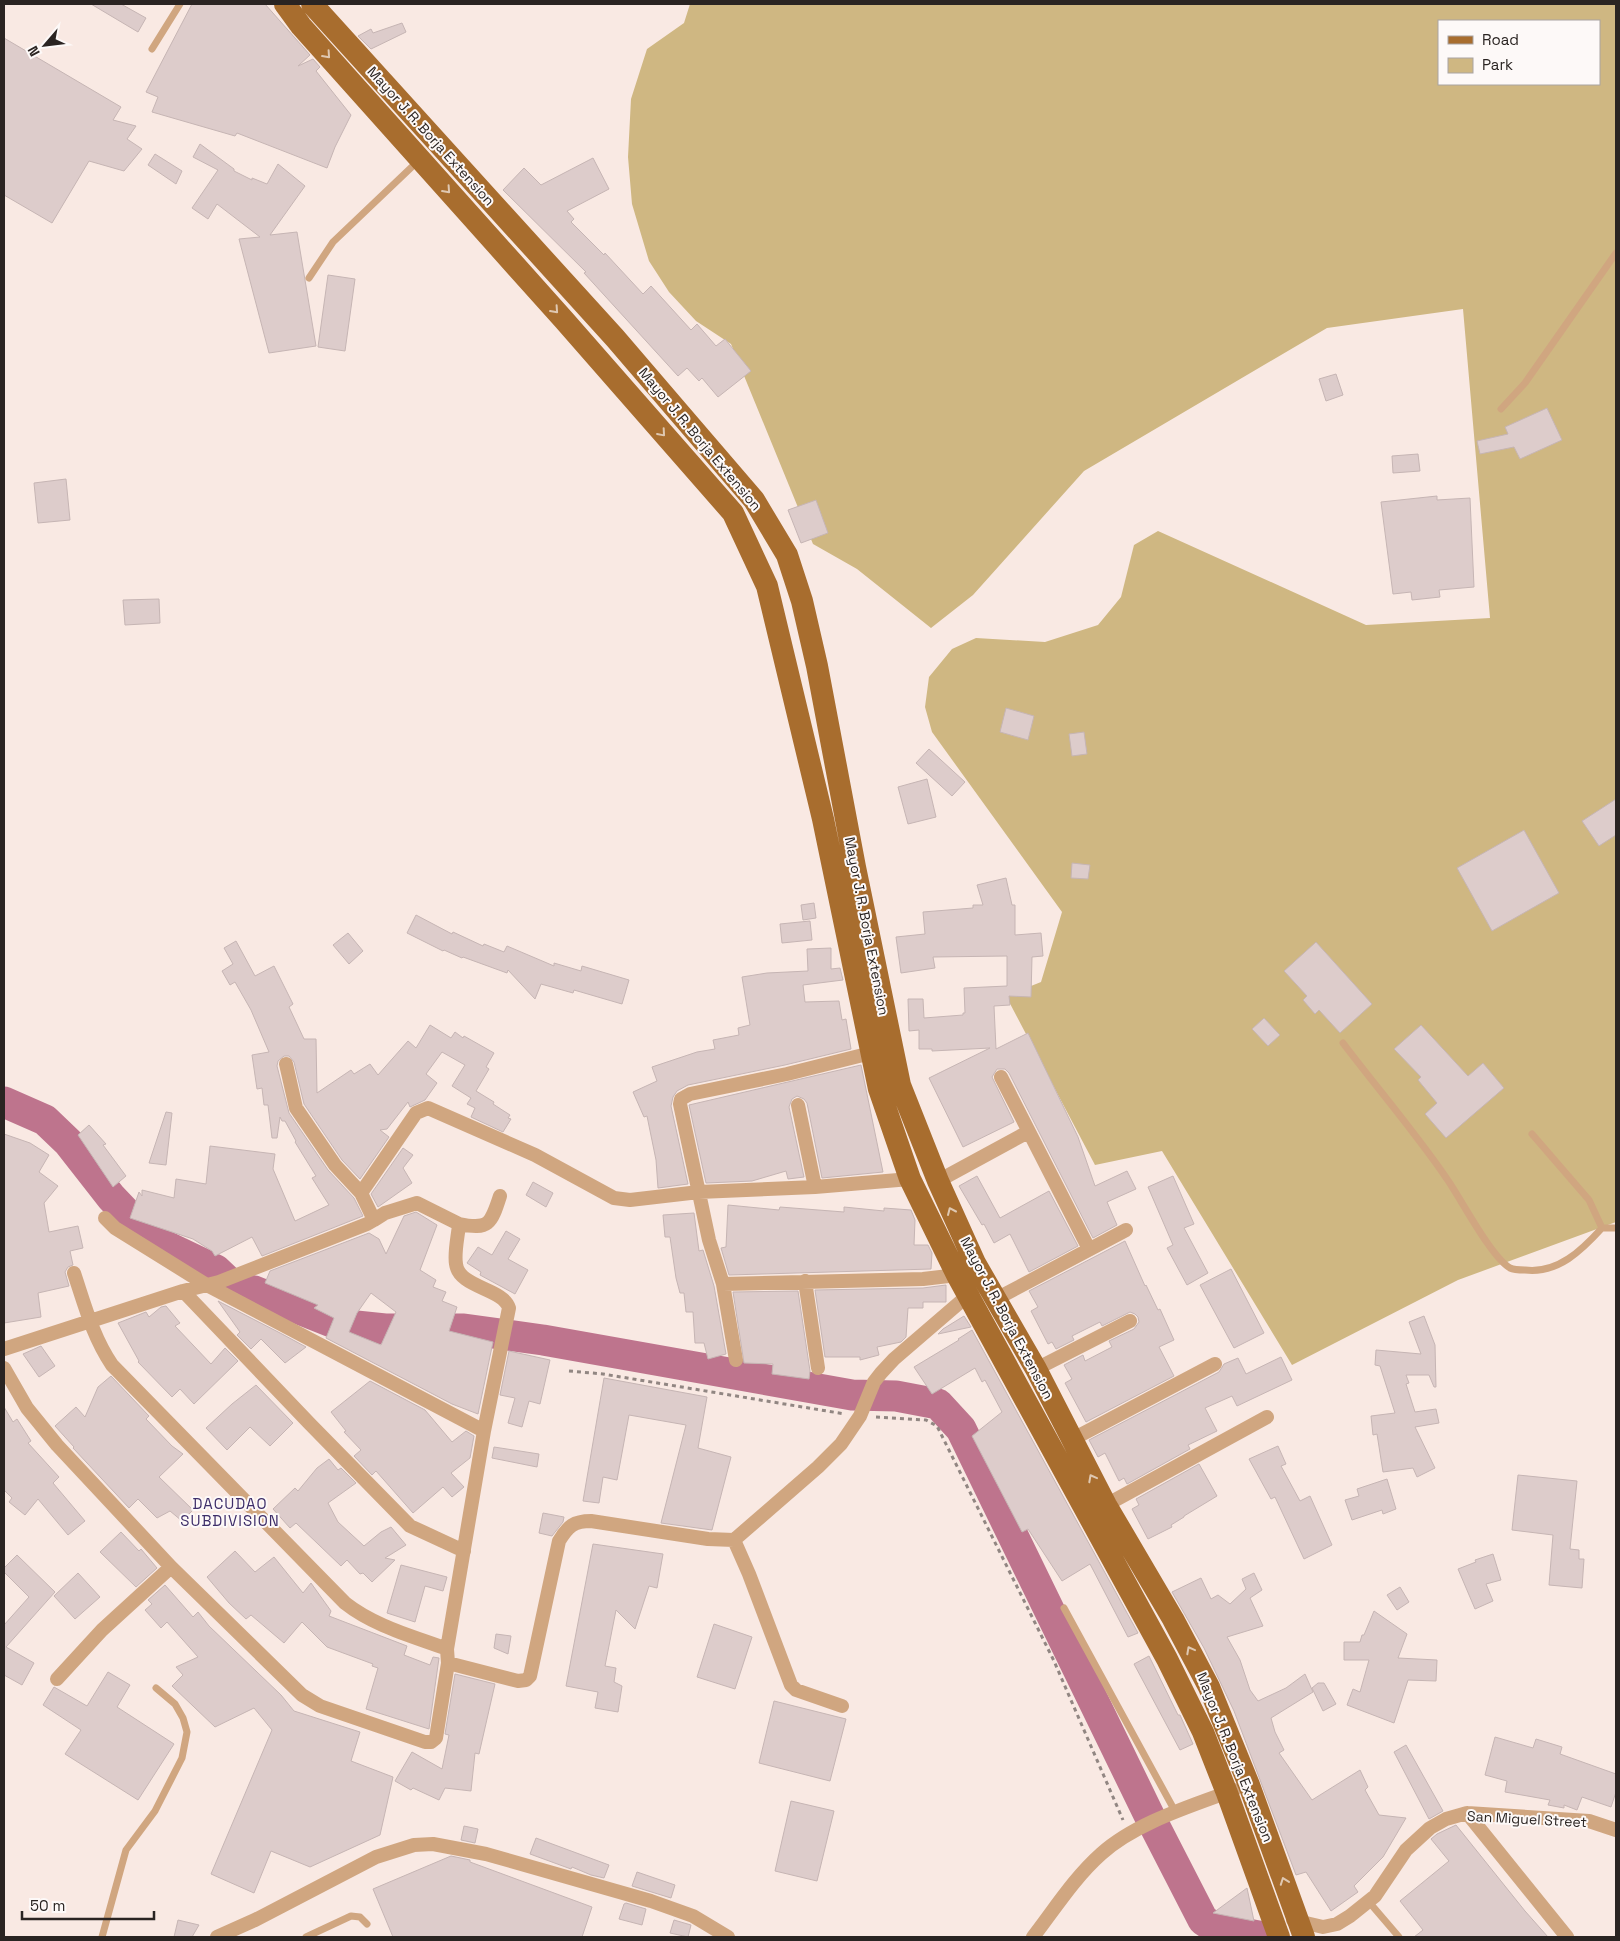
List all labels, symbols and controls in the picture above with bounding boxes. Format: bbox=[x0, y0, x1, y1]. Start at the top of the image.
north arrow bbox=[20, 20, 70, 70]
legend bbox=[1438, 20, 1600, 85]
text: Road bbox=[1482, 30, 1519, 49]
text: N bbox=[23, 43, 44, 59]
one-way arrow bbox=[321, 49, 330, 58]
text: Park bbox=[1482, 55, 1513, 74]
street label: Mayor J. R. Borja Extension bbox=[364, 63, 498, 209]
one-way arrow bbox=[441, 184, 450, 193]
one-way arrow bbox=[550, 305, 559, 314]
street label: Mayor J. R. Borja Extension bbox=[635, 364, 765, 514]
one-way arrow bbox=[657, 427, 666, 436]
street label: Mayor J. R. Borja Extension bbox=[841, 835, 893, 1017]
one-way arrow bbox=[947, 1207, 958, 1216]
street label: Mayor J. R. Borja Extension bbox=[956, 1234, 1058, 1402]
one-way arrow bbox=[1088, 1475, 1098, 1484]
district label: DACUDAO SUBDIVISION bbox=[180, 1494, 280, 1530]
one-way arrow bbox=[1186, 1646, 1196, 1655]
street label: Mayor J. R. Borja Extension bbox=[1193, 1670, 1277, 1844]
street label: San Miguel Street bbox=[1467, 1807, 1587, 1831]
one-way arrow bbox=[1280, 1877, 1290, 1886]
scale bar bbox=[22, 1888, 155, 1920]
text: 50 m bbox=[30, 1896, 65, 1915]

